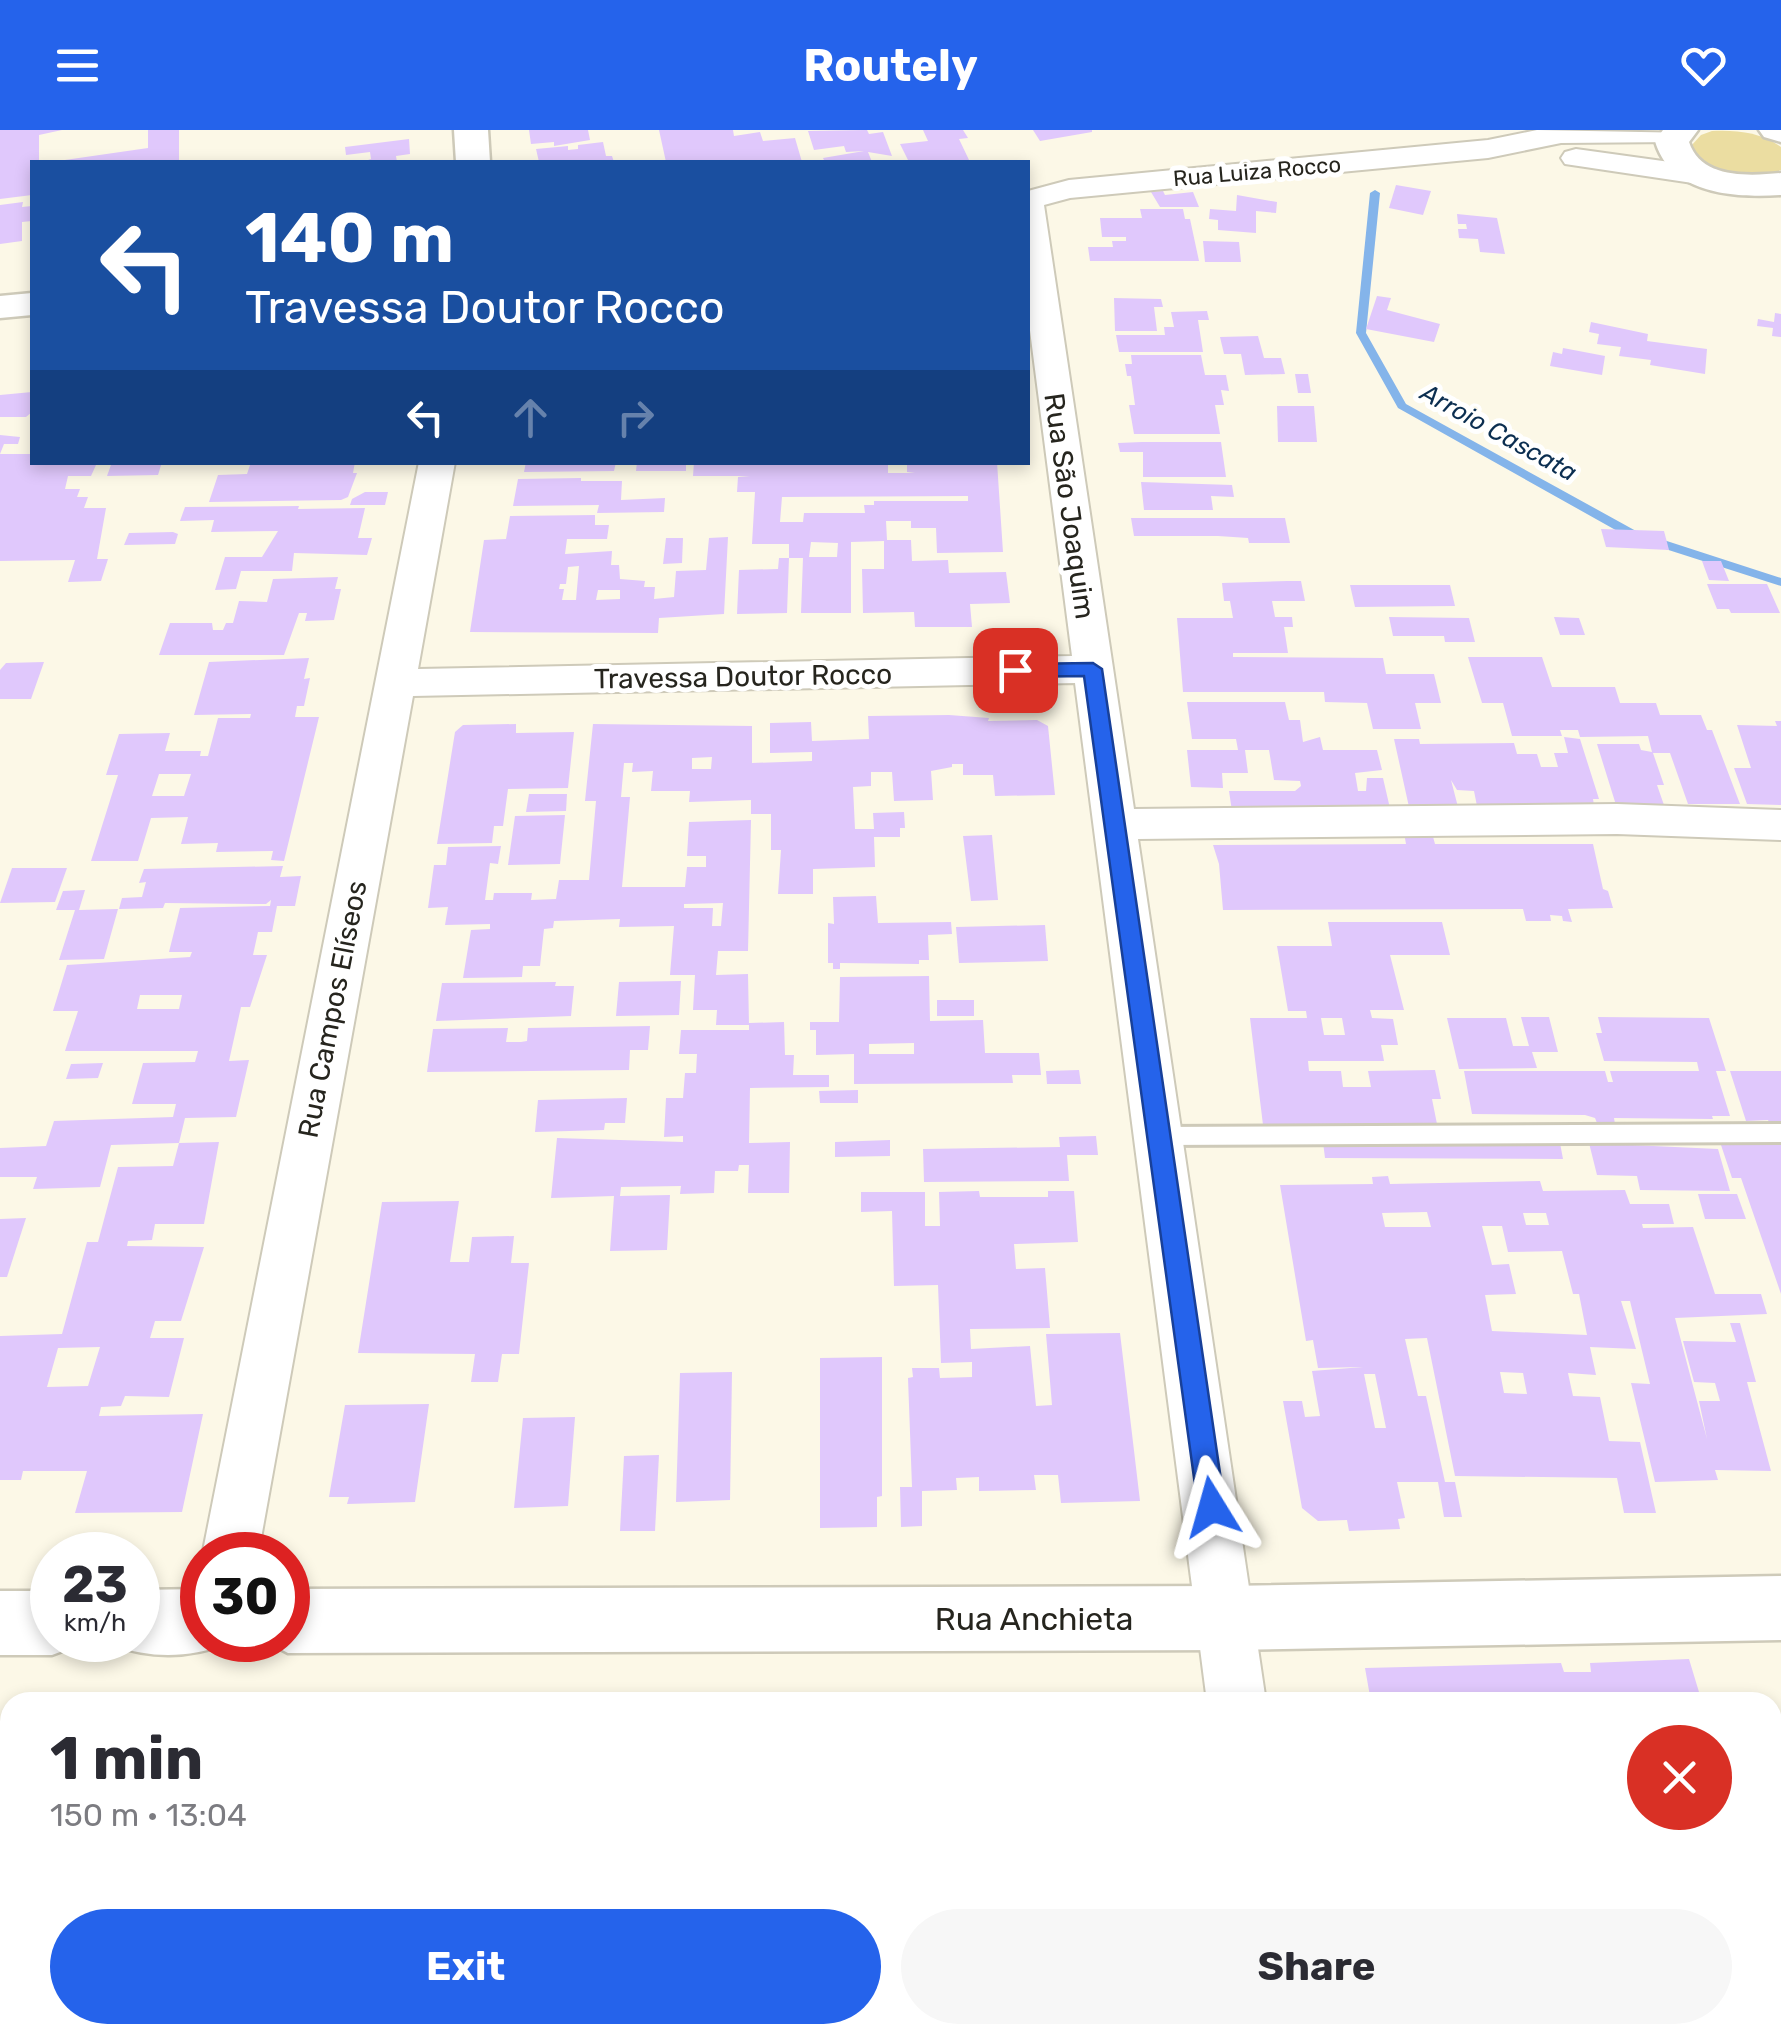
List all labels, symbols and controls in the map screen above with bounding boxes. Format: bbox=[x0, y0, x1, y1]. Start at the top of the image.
icon: menu bbox=[50, 38, 105, 93]
icon: heart bbox=[1676, 38, 1731, 93]
text: Routely bbox=[803, 39, 978, 92]
street label: Rua Luiza Rocco bbox=[1172, 151, 1342, 192]
text: 140 m bbox=[245, 197, 454, 280]
icon: left bbox=[80, 200, 210, 330]
text: Travessa Doutor Rocco bbox=[245, 281, 725, 334]
water label: Arroio Cascata bbox=[1414, 377, 1582, 487]
icon: left bbox=[398, 390, 453, 445]
icon: ahead bbox=[503, 390, 558, 445]
icon: right bbox=[608, 390, 663, 445]
street label: Rua São Joaquim bbox=[1037, 391, 1102, 621]
pin bbox=[973, 628, 1058, 713]
icon: arrive bbox=[988, 643, 1043, 698]
street label: Travessa Doutor Rocco bbox=[594, 657, 892, 696]
street label: Rua Campos Elíseos bbox=[291, 878, 374, 1140]
position arrow bbox=[1160, 1455, 1264, 1559]
speed limit sign: 30 bbox=[180, 1532, 310, 1662]
text: 23 bbox=[62, 1555, 128, 1615]
street label: Rua Anchieta bbox=[935, 1600, 1133, 1638]
text: km/h bbox=[64, 1608, 126, 1637]
text: 1 min bbox=[50, 1723, 203, 1794]
button: close bbox=[1627, 1725, 1732, 1830]
text: 150 m · 13:04 bbox=[50, 1796, 247, 1834]
button: Exit bbox=[50, 1909, 881, 2024]
button: Share bbox=[901, 1909, 1732, 2024]

